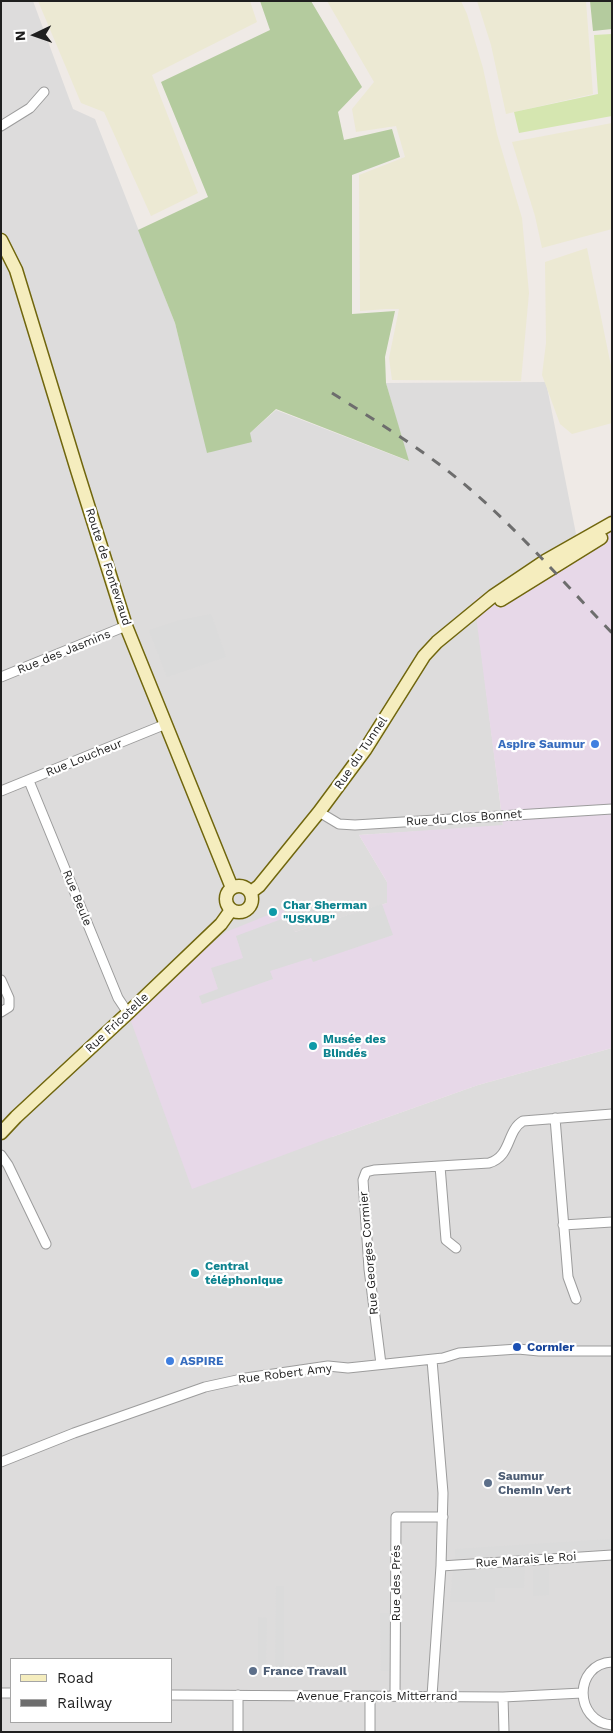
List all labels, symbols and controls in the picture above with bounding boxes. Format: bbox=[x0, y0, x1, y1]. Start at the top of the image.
north arrow bbox=[10, 10, 60, 60]
text: N bbox=[12, 30, 28, 41]
street label: Route de Fontevraud bbox=[82, 506, 134, 628]
street label: Rue des Jasmins bbox=[15, 627, 113, 677]
street label: Rue du Tunnel bbox=[331, 714, 391, 792]
street label: Rue Loucheur bbox=[44, 736, 124, 780]
place label: Aspire Saumur bbox=[498, 737, 585, 751]
marker: Aspire Saumur bbox=[589, 738, 601, 750]
street label: Rue du Clos Bonnet bbox=[405, 807, 523, 829]
street label: Rue Beule bbox=[59, 868, 95, 928]
place label: Char Sherman "USKUB" bbox=[283, 898, 367, 926]
marker: Char Sherman "USKUB" bbox=[267, 906, 279, 918]
street label: Rue Fricotelle bbox=[82, 990, 152, 1056]
place label: Musée des Blindés bbox=[323, 1032, 386, 1060]
marker: Musée des Blindés bbox=[307, 1040, 319, 1052]
street label: Rue Georges Cormier bbox=[356, 1191, 382, 1315]
place label: Central téléphonique bbox=[205, 1259, 283, 1287]
marker: Central téléphonique bbox=[189, 1267, 201, 1279]
place label: Cormier bbox=[527, 1340, 574, 1354]
marker: Cormier bbox=[511, 1341, 523, 1353]
place label: ASPIRE bbox=[180, 1354, 223, 1368]
marker: ASPIRE bbox=[164, 1355, 176, 1367]
street label: Rue Robert Amy bbox=[237, 1361, 333, 1387]
place label: Saumur Chemin Vert bbox=[498, 1469, 571, 1497]
marker: Saumur Chemin Vert bbox=[482, 1477, 494, 1489]
street label: Rue des Prés bbox=[389, 1545, 403, 1621]
street label: Rue Marais le Roi bbox=[475, 1549, 577, 1571]
legend bbox=[10, 1658, 172, 1723]
place label: France Travail bbox=[263, 1664, 347, 1678]
marker: France Travail bbox=[247, 1665, 259, 1677]
text: Road bbox=[57, 1669, 94, 1687]
street label: Avenue François Mitterrand bbox=[297, 1689, 457, 1703]
text: Railway bbox=[57, 1694, 112, 1712]

